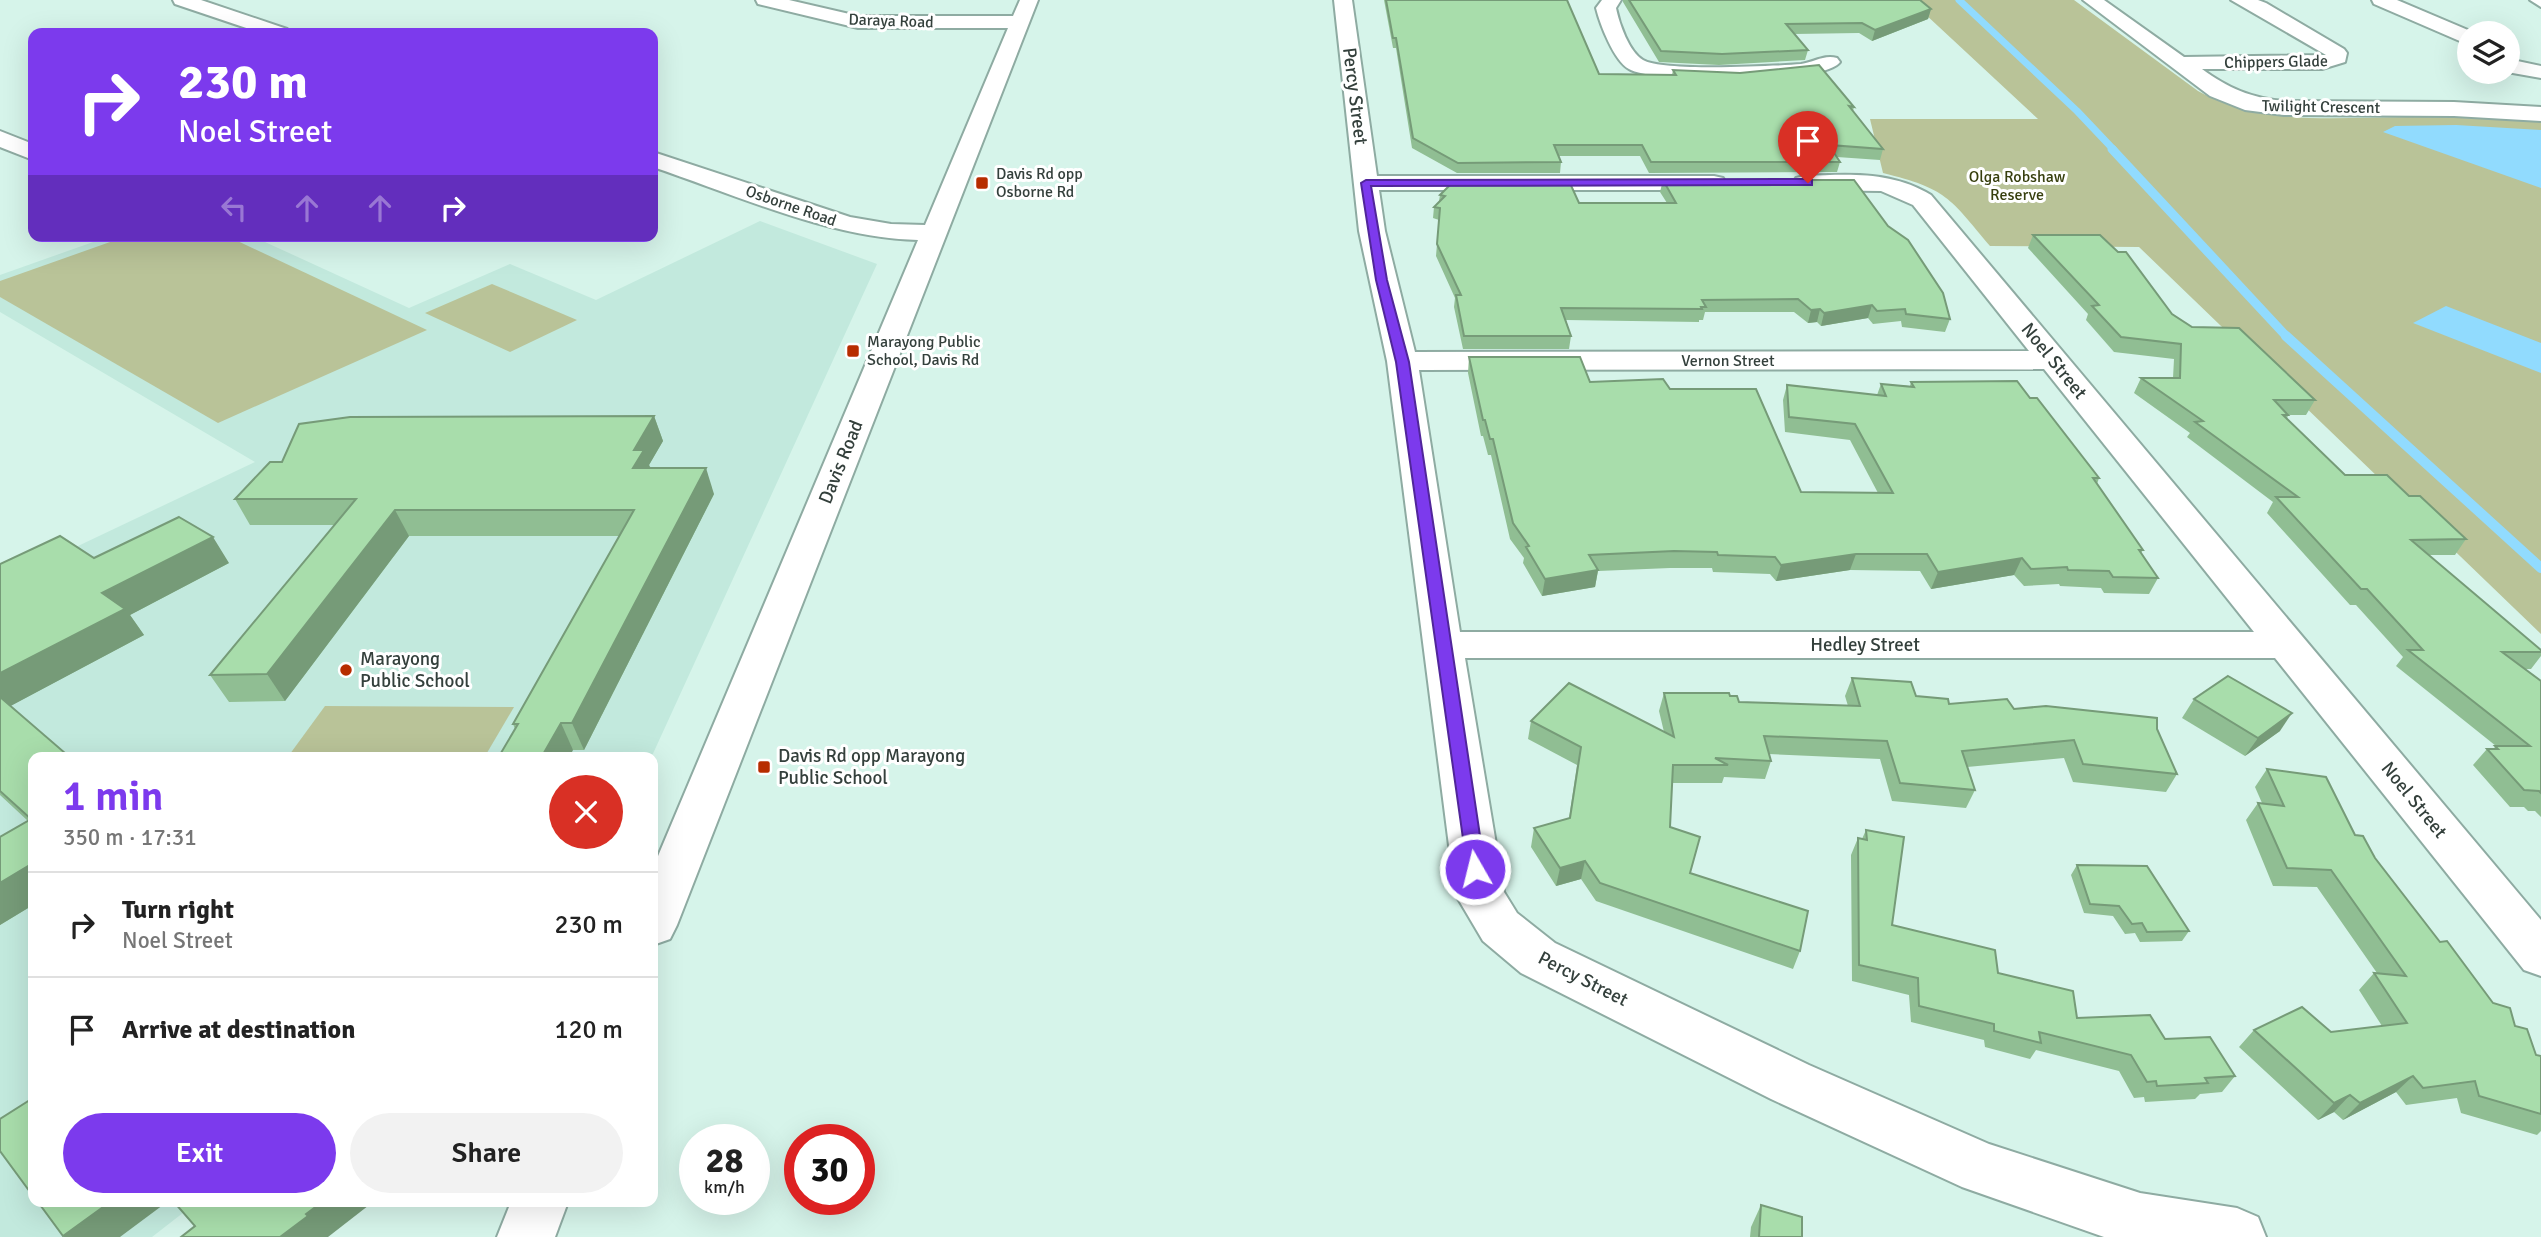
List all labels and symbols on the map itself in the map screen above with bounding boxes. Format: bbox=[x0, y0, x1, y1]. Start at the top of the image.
street label: Daraya Road bbox=[848, 10, 934, 32]
street label: Percy Street bbox=[1337, 46, 1373, 146]
street label: Chippers Glade bbox=[2224, 51, 2328, 73]
street label: Twilight Crescent bbox=[2262, 96, 2381, 118]
pin bbox=[1778, 111, 1838, 183]
place label: Davis Rd opp Osborne Rd bbox=[996, 164, 1083, 202]
park label: Olga Robshaw Reserve bbox=[1969, 167, 2066, 205]
marker: Davis Rd opp Osborne Rd bbox=[974, 175, 990, 191]
street label: Osborne Road bbox=[743, 181, 839, 231]
street label: Noel Street bbox=[2016, 318, 2092, 404]
place label: Marayong Public School, Davis Rd bbox=[867, 332, 981, 370]
marker: Marayong Public School, Davis Rd bbox=[845, 343, 861, 359]
street label: Vernon Street bbox=[1681, 351, 1775, 371]
street label: Davis Road bbox=[813, 417, 869, 507]
street label: Hedley Street bbox=[1810, 633, 1920, 657]
place label: Marayong Public School bbox=[360, 647, 470, 693]
marker: Marayong Public School bbox=[338, 662, 354, 678]
place label: Davis Rd opp Marayong Public School bbox=[778, 744, 965, 790]
street label: Noel Street bbox=[2376, 757, 2452, 843]
marker: Davis Rd opp Marayong Public School bbox=[756, 759, 772, 775]
position arrow bbox=[1438, 832, 1512, 906]
street label: Percy Street bbox=[1534, 946, 1632, 1012]
speed limit sign: 30 bbox=[784, 1124, 875, 1215]

